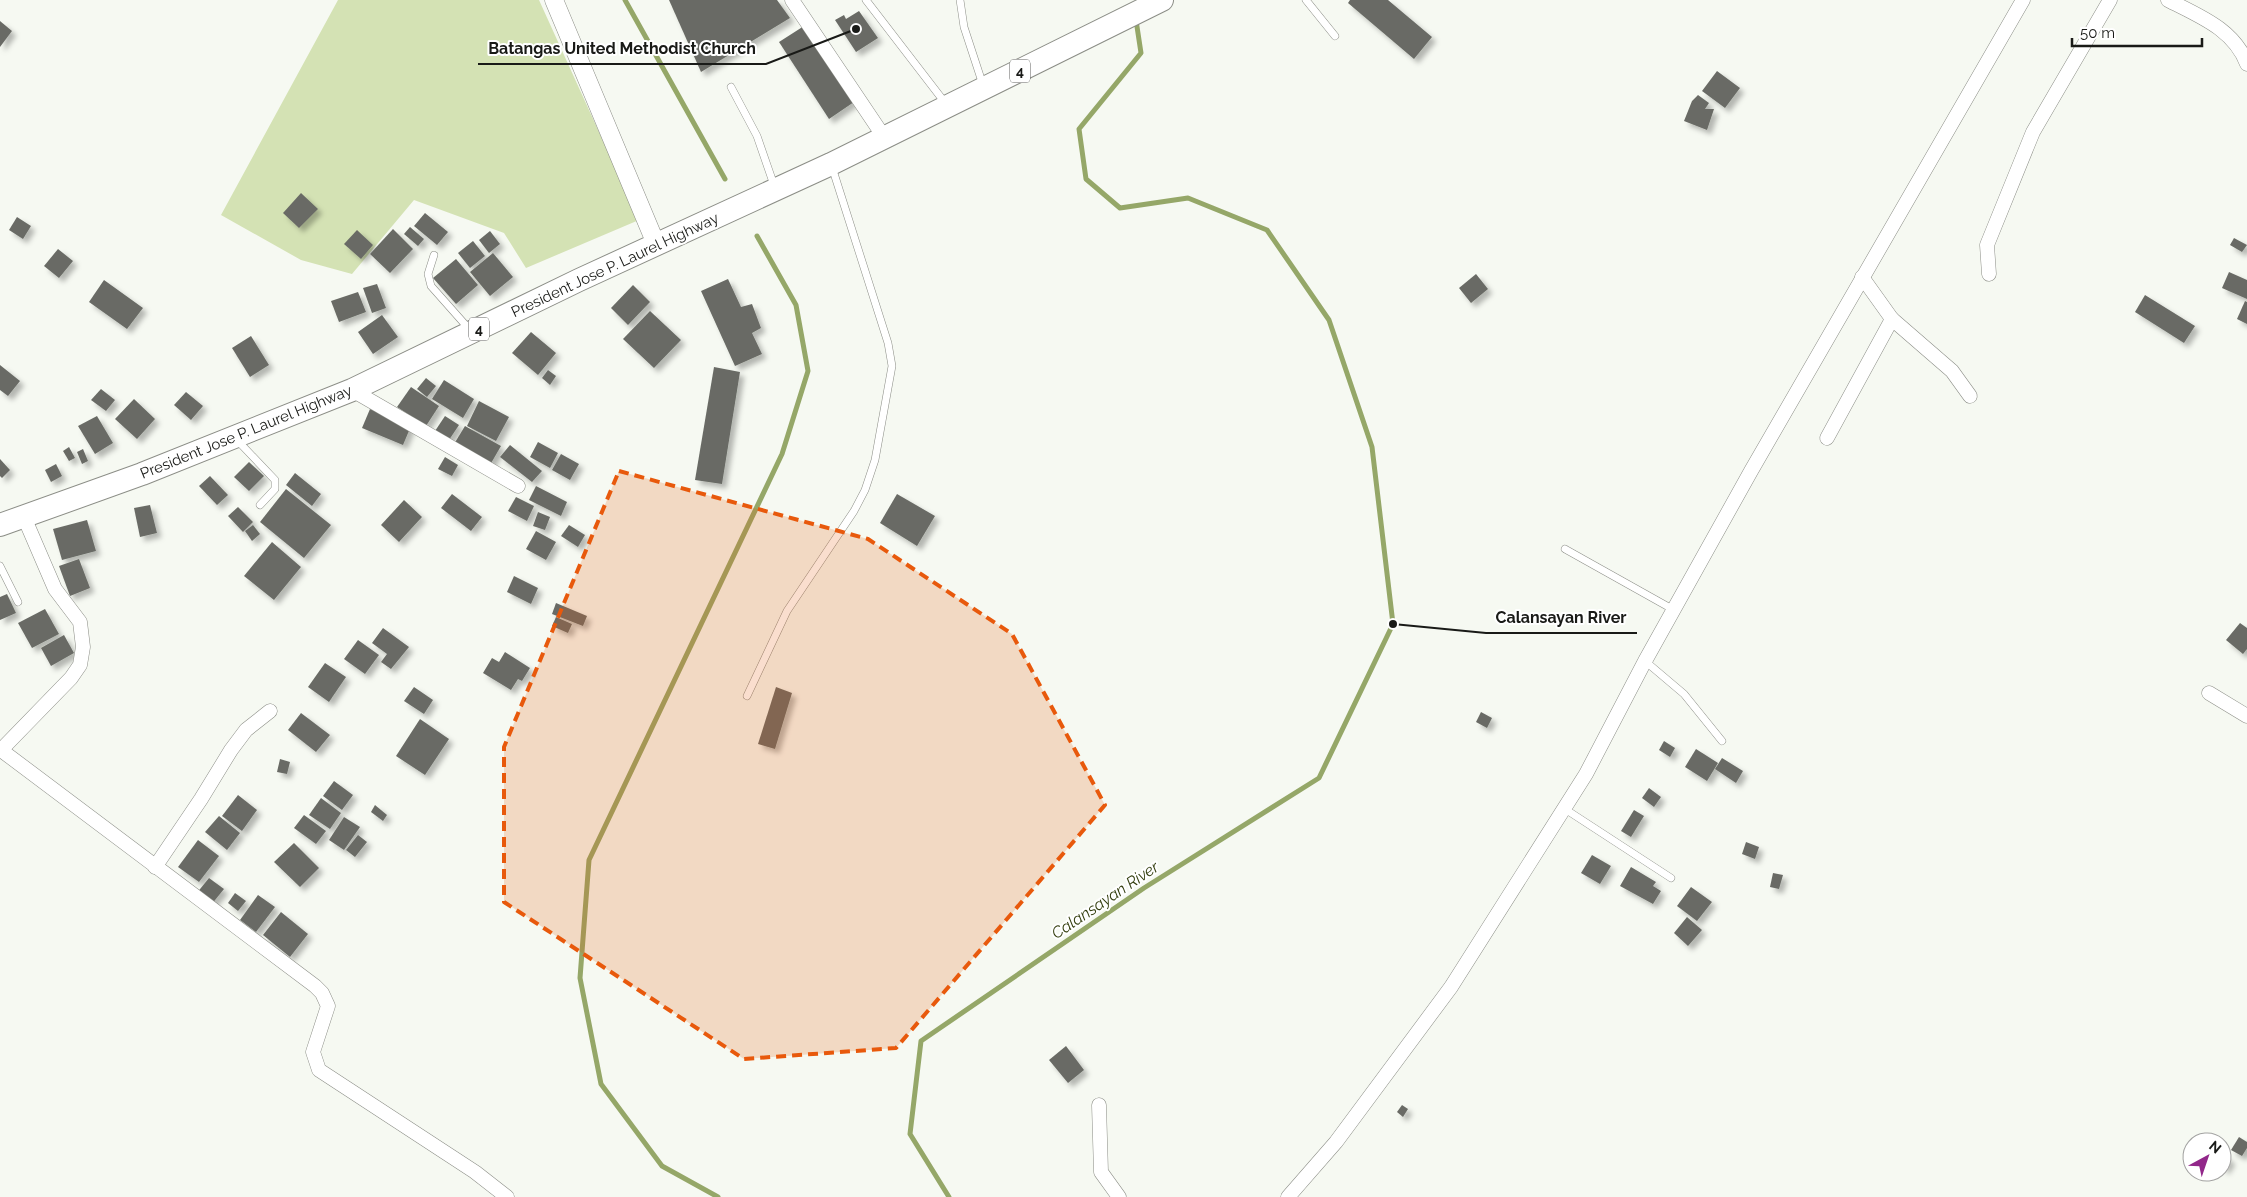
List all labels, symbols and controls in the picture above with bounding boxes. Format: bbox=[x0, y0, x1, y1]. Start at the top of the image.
scale bar bbox=[2072, 15, 2202, 47]
text: 50 m bbox=[2080, 24, 2115, 42]
callout: Batangas United Methodist Church bbox=[478, 33, 766, 64]
text: Batangas United Methodist Church bbox=[488, 39, 756, 58]
road number: 4 bbox=[1010, 59, 1030, 82]
street label: President Jose P. Laurel Highway bbox=[508, 209, 722, 321]
road number: 4 bbox=[469, 318, 489, 340]
street label: President Jose P. Laurel Highway bbox=[137, 381, 355, 483]
callout: Calansayan River bbox=[1486, 602, 1637, 633]
text: Calansayan River bbox=[1495, 608, 1627, 627]
water label: Calansayan River bbox=[1048, 857, 1163, 943]
north arrow bbox=[2182, 1132, 2232, 1182]
text: N bbox=[2206, 1137, 2225, 1157]

